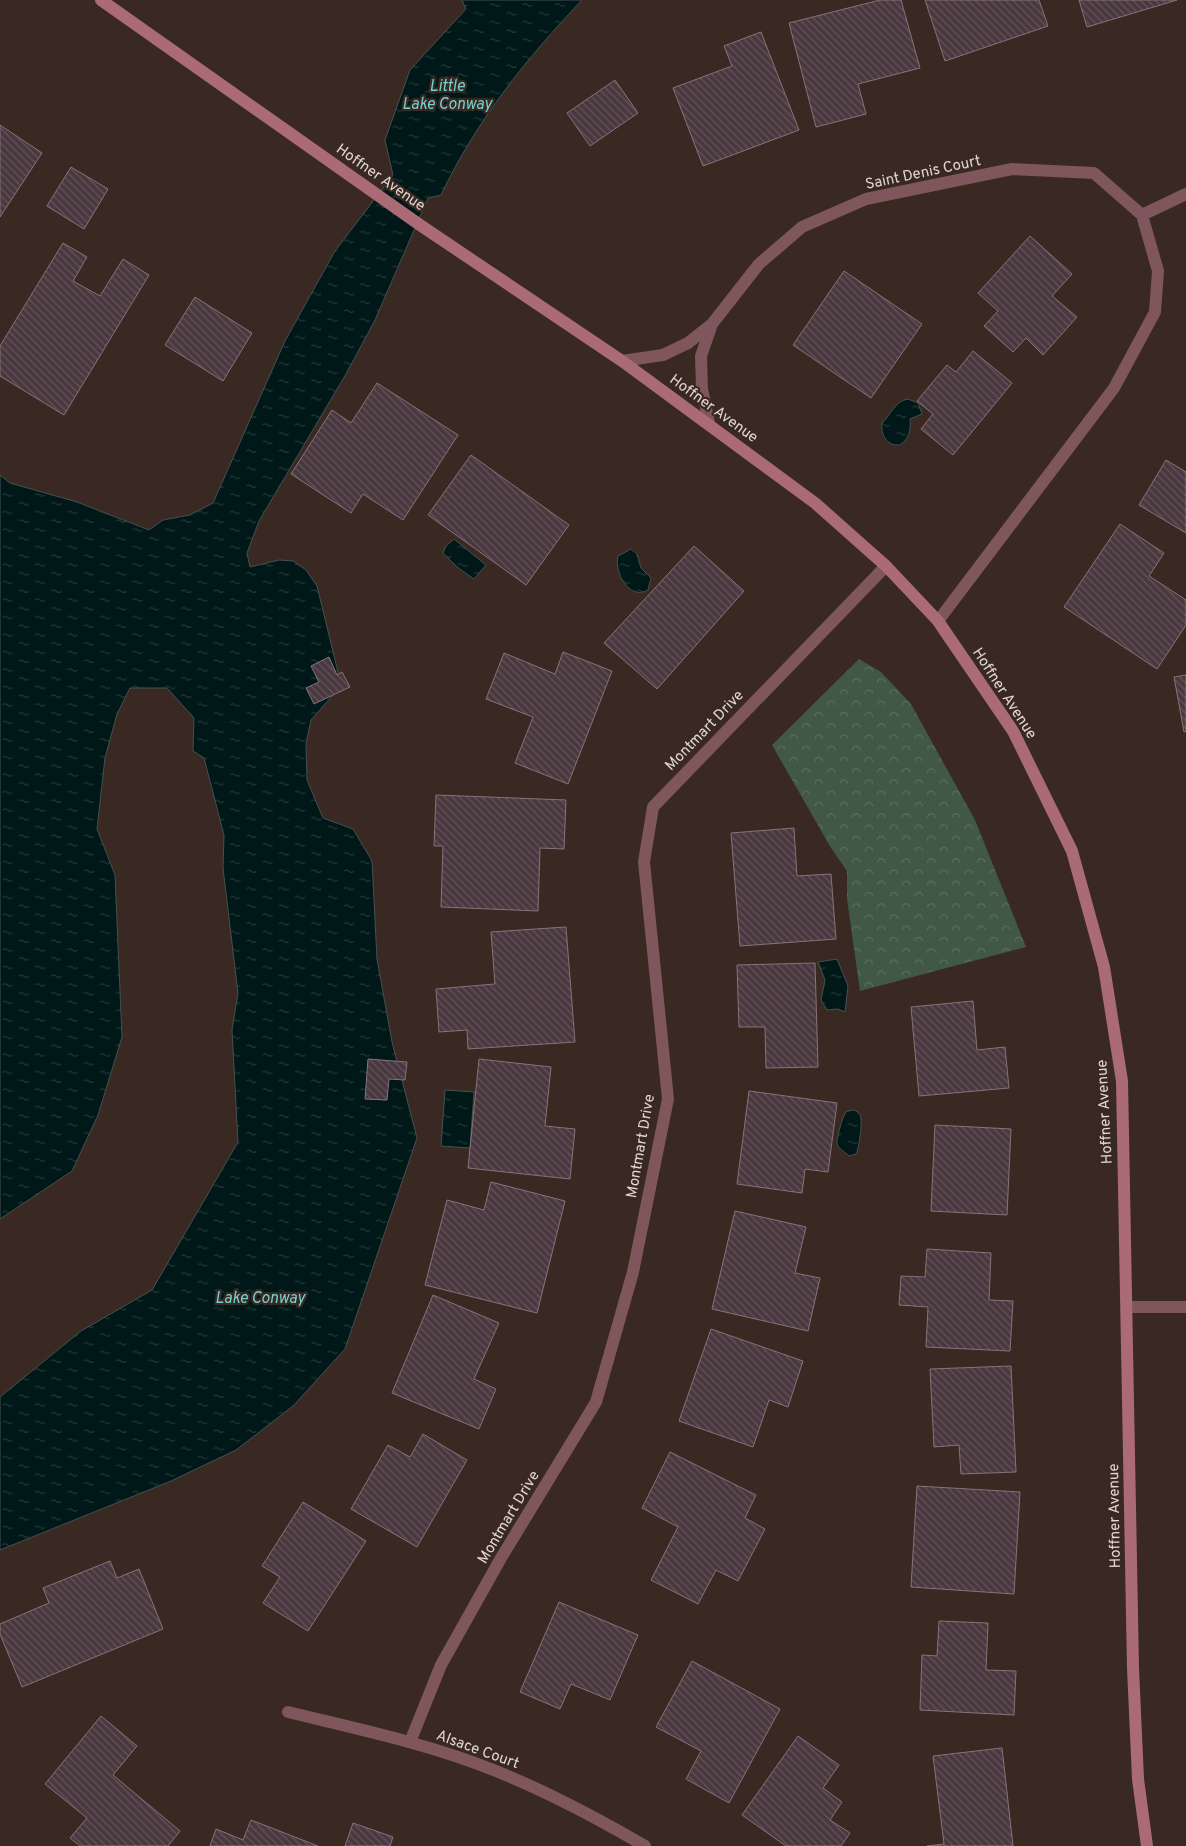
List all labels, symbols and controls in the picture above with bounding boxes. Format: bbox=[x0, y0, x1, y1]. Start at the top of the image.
water label: Little Lake Conway bbox=[402, 77, 494, 115]
street label: Hoffner Avenue bbox=[332, 140, 429, 216]
street label: Saint Denis Court bbox=[864, 152, 983, 195]
street label: Hoffner Avenue bbox=[665, 371, 761, 448]
street label: Hoffner Avenue bbox=[967, 645, 1040, 743]
street label: Montmart Drive bbox=[662, 687, 749, 776]
street label: Hoffner Avenue bbox=[1093, 1059, 1118, 1165]
street label: Montmart Drive bbox=[623, 1093, 660, 1200]
water label: Lake Conway bbox=[215, 1289, 307, 1309]
street label: Hoffner Avenue bbox=[1105, 1463, 1126, 1569]
street label: Montmart Drive bbox=[474, 1468, 545, 1568]
street label: Alsace Court bbox=[433, 1727, 522, 1774]

